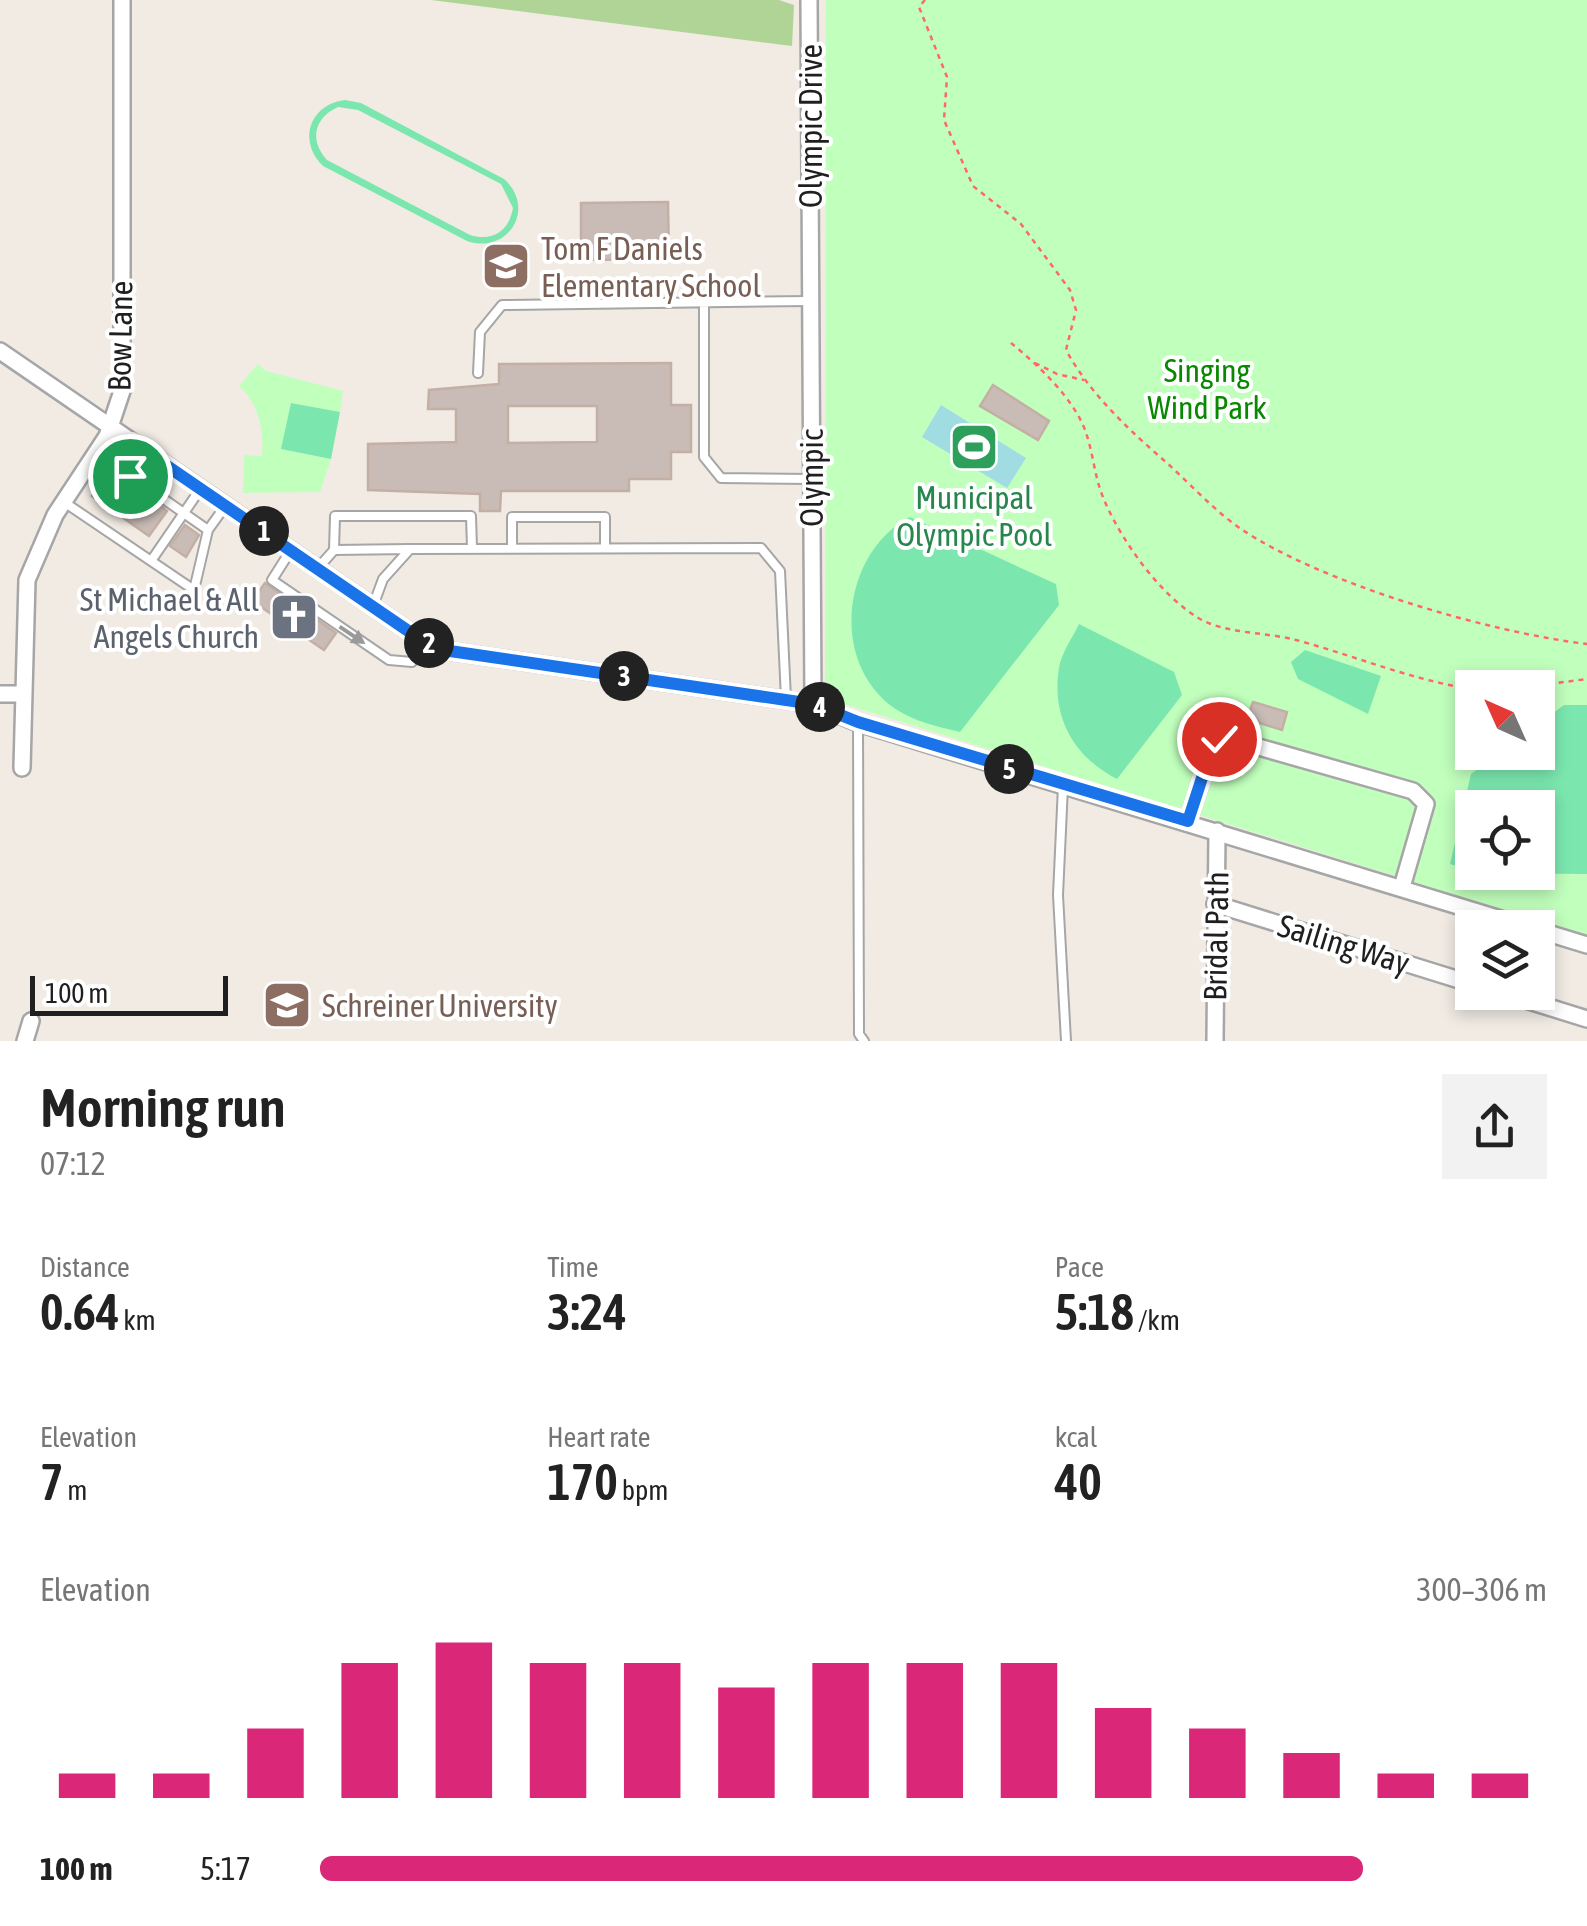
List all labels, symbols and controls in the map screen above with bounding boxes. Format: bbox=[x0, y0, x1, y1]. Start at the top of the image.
street label: Olympic Drive bbox=[792, 44, 829, 208]
place label: Tom F Daniels Elementary School bbox=[541, 230, 761, 304]
school or university icon: Tom F Daniels Elementary School bbox=[480, 240, 532, 292]
street label: Bow Lane bbox=[101, 280, 139, 392]
park label: Singing Wind Park bbox=[1147, 352, 1267, 426]
sports icon: Municipal Olympic Pool bbox=[948, 421, 1000, 473]
street label: Olympic bbox=[793, 429, 830, 527]
pin bbox=[88, 434, 173, 519]
icon: arrive bbox=[103, 449, 158, 504]
place label: Municipal Olympic Pool bbox=[896, 479, 1052, 553]
pin: 1 bbox=[239, 506, 289, 556]
text: 1 bbox=[257, 515, 271, 547]
place label: St Michael & All Angels Church bbox=[80, 581, 260, 655]
church icon: St Michael & All Angels Church bbox=[268, 591, 320, 643]
pin: 2 bbox=[404, 618, 454, 668]
one-way arrow bbox=[339, 625, 366, 644]
text: 2 bbox=[422, 627, 436, 659]
pin: 3 bbox=[599, 651, 649, 701]
text: 3 bbox=[617, 660, 631, 692]
north arrow bbox=[1455, 670, 1555, 770]
map controls bbox=[1455, 670, 1555, 1010]
pin: 4 bbox=[795, 682, 845, 732]
text: 4 bbox=[813, 691, 827, 723]
pin bbox=[1177, 697, 1262, 782]
icon: check bbox=[1192, 712, 1247, 767]
pin: 5 bbox=[984, 744, 1034, 794]
text: 5 bbox=[1002, 753, 1016, 785]
button: locate bbox=[1455, 790, 1555, 890]
street label: Bridal Path bbox=[1196, 871, 1236, 1001]
street label: Sailing Way bbox=[1274, 907, 1414, 981]
button: layers bbox=[1455, 910, 1555, 1010]
scale bar bbox=[30, 971, 228, 1016]
text: 100 m bbox=[45, 977, 108, 1009]
school or university icon: Schreiner University bbox=[261, 979, 313, 1031]
place label: Schreiner University bbox=[322, 987, 558, 1024]
button: share bbox=[1442, 1074, 1547, 1179]
text: Morning run bbox=[40, 1076, 286, 1139]
text: 07:12 bbox=[40, 1145, 106, 1182]
text: Distance bbox=[40, 1251, 130, 1283]
text: Time bbox=[547, 1251, 598, 1283]
text: Pace bbox=[1055, 1251, 1104, 1283]
text: 0.64 bbox=[40, 1283, 119, 1341]
text: 3:24 bbox=[547, 1283, 627, 1341]
text: 5:18 bbox=[1055, 1283, 1134, 1341]
text: km bbox=[119, 1304, 156, 1336]
text: /km bbox=[1134, 1304, 1180, 1336]
text: Elevation bbox=[40, 1421, 137, 1453]
text: Heart rate bbox=[547, 1421, 650, 1453]
text: kcal bbox=[1055, 1421, 1097, 1453]
text: 7 bbox=[40, 1453, 64, 1511]
text: 170 bbox=[547, 1453, 618, 1511]
text: 40 bbox=[1055, 1453, 1102, 1511]
text: m bbox=[64, 1474, 88, 1506]
text: bpm bbox=[618, 1474, 668, 1506]
text: Elevation bbox=[40, 1571, 151, 1608]
text: 300–306 m bbox=[1417, 1571, 1547, 1608]
text: 100 m bbox=[40, 1850, 113, 1887]
text: 5:17 bbox=[200, 1850, 251, 1887]

